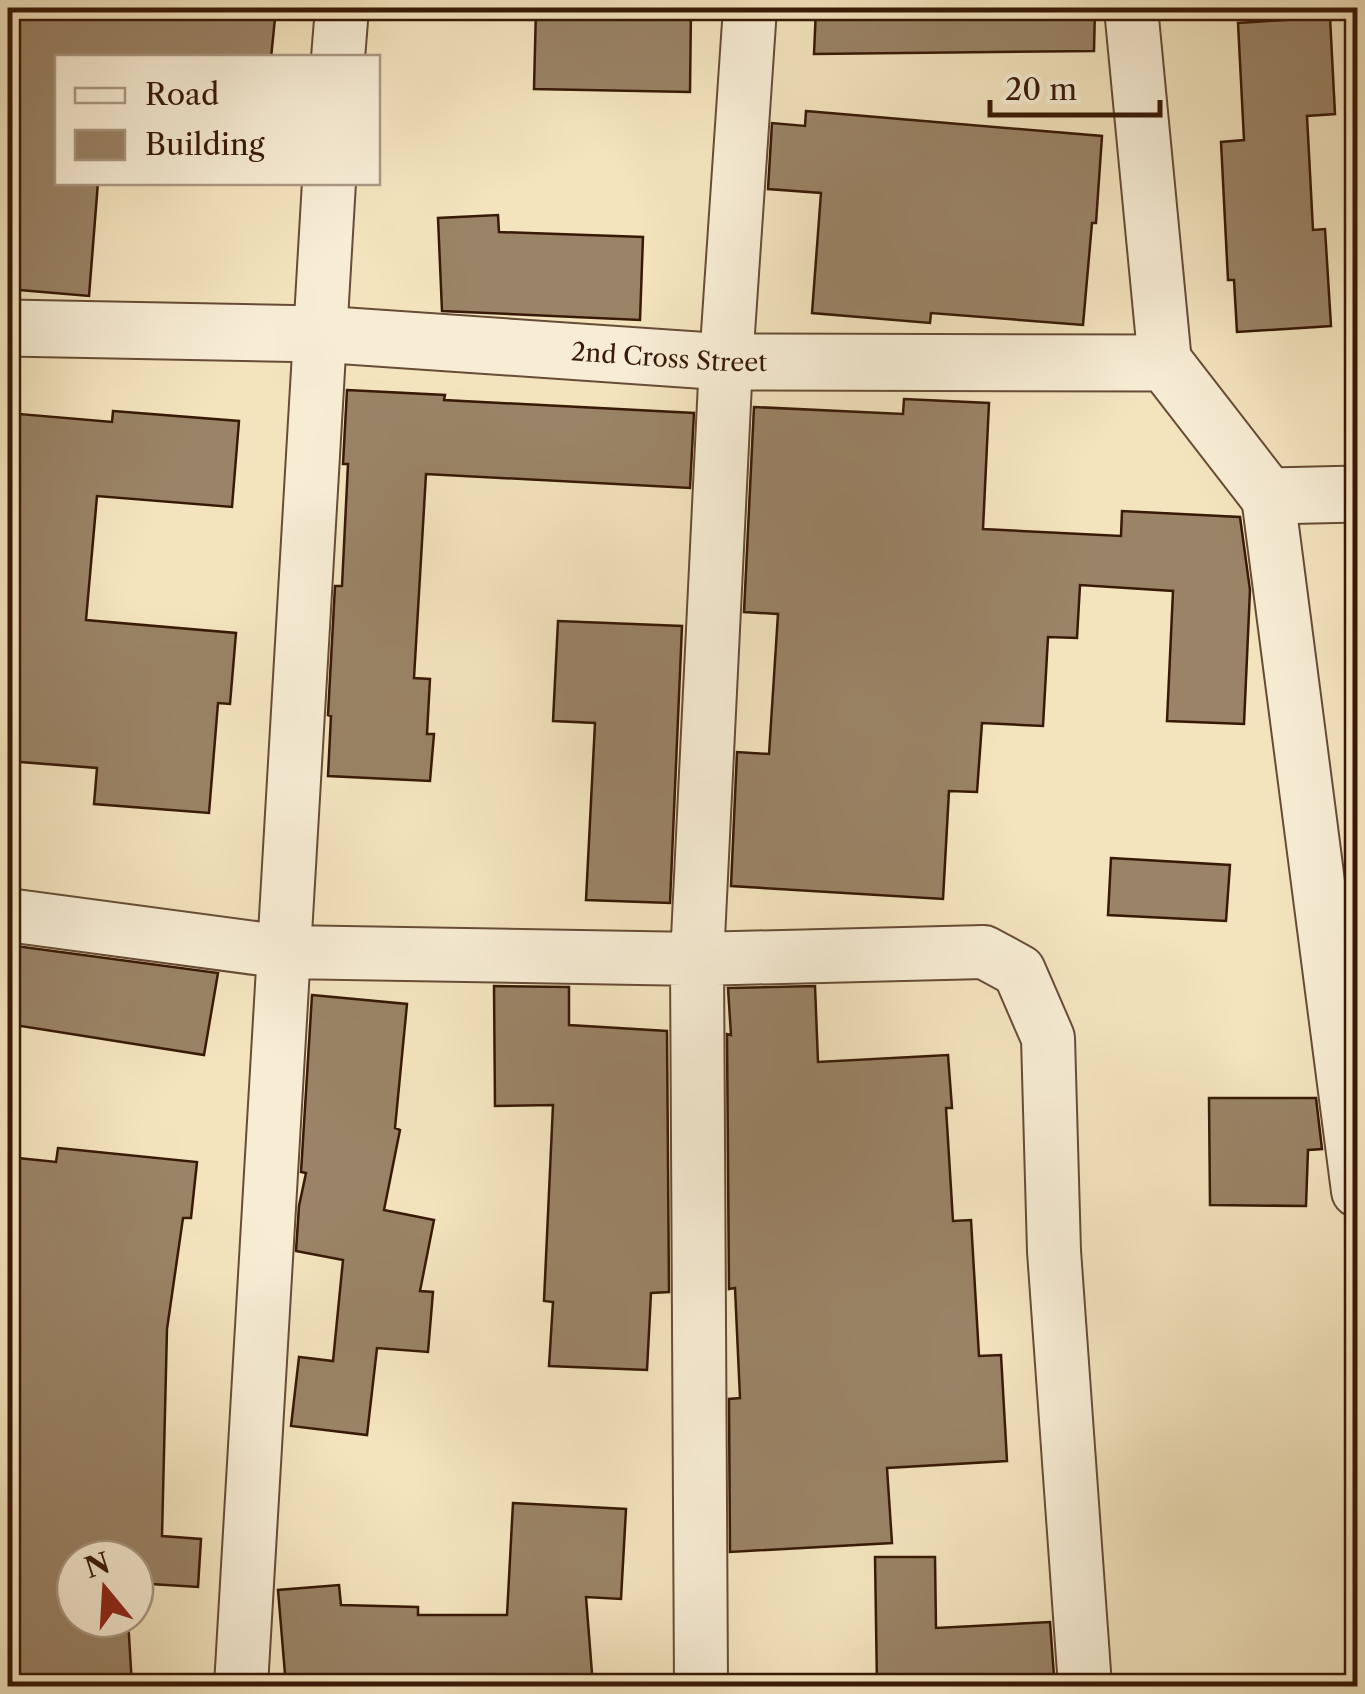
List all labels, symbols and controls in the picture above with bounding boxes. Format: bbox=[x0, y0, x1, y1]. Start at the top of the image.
legend bbox=[55, 55, 380, 185]
scale bar bbox=[990, 55, 1160, 117]
text: 20 m bbox=[1005, 71, 1077, 108]
text: Road bbox=[145, 76, 219, 113]
text: Building bbox=[145, 126, 265, 163]
street label: 2nd Cross Street bbox=[570, 336, 767, 378]
north arrow bbox=[55, 1539, 155, 1639]
text: N bbox=[80, 1545, 114, 1585]

